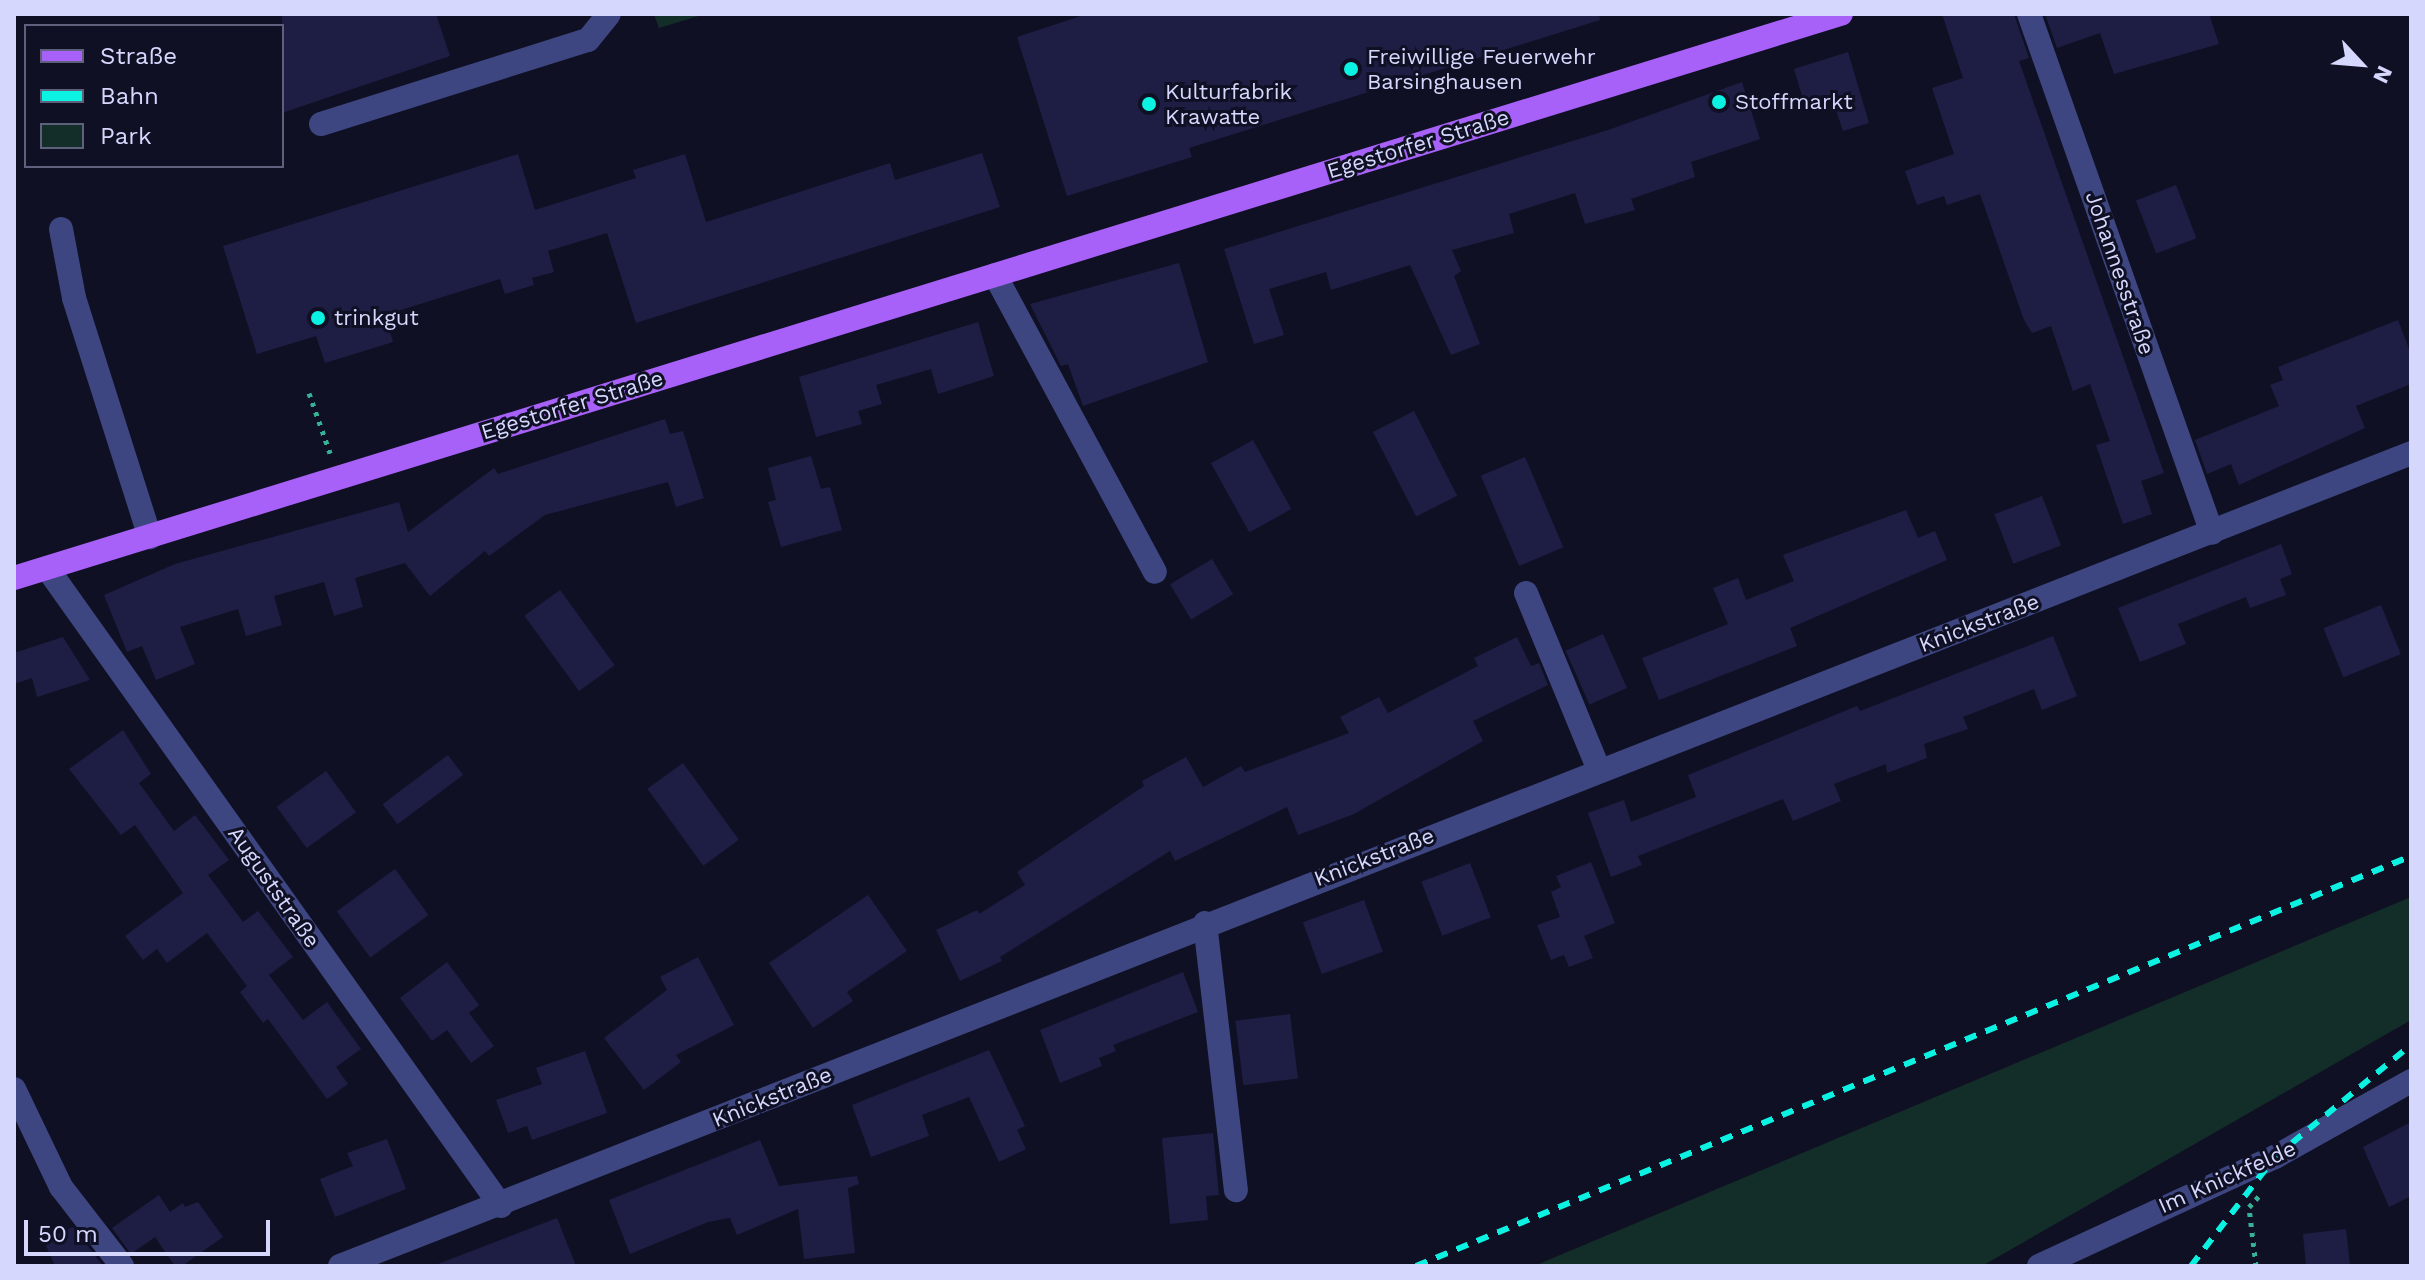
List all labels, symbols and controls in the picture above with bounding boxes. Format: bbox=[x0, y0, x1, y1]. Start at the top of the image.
legend bbox=[24, 24, 284, 168]
north arrow bbox=[2321, 24, 2401, 104]
text: Straße bbox=[100, 42, 177, 70]
place label: Freiwillige Feuerwehr Barsinghausen bbox=[1367, 43, 1596, 94]
marker: Freiwillige Feuerwehr Barsinghausen bbox=[1342, 60, 1360, 78]
text: N bbox=[2368, 62, 2398, 88]
place label: Kulturfabrik Krawatte bbox=[1165, 78, 1292, 130]
text: Bahn bbox=[100, 82, 159, 110]
place label: Stoffmarkt bbox=[1735, 89, 1853, 115]
marker: Stoffmarkt bbox=[1710, 93, 1728, 111]
marker: Kulturfabrik Krawatte bbox=[1140, 95, 1158, 113]
street label: Egestorfer Straße bbox=[1323, 104, 1513, 184]
text: Park bbox=[100, 122, 152, 150]
street label: Johannesstraße bbox=[2080, 188, 2160, 358]
place label: trinkgut bbox=[334, 305, 419, 331]
marker: trinkgut bbox=[309, 309, 327, 327]
street label: Egestorfer Straße bbox=[477, 365, 667, 445]
street label: Knickstraße bbox=[1915, 588, 2043, 658]
street label: Auguststraße bbox=[222, 821, 326, 953]
street label: Knickstraße bbox=[1310, 822, 1438, 892]
street label: Knickstraße bbox=[708, 1061, 836, 1133]
street label: Im Knickfelde bbox=[2154, 1135, 2300, 1219]
scale bar bbox=[28, 1204, 274, 1254]
text: 50 m bbox=[38, 1220, 98, 1248]

